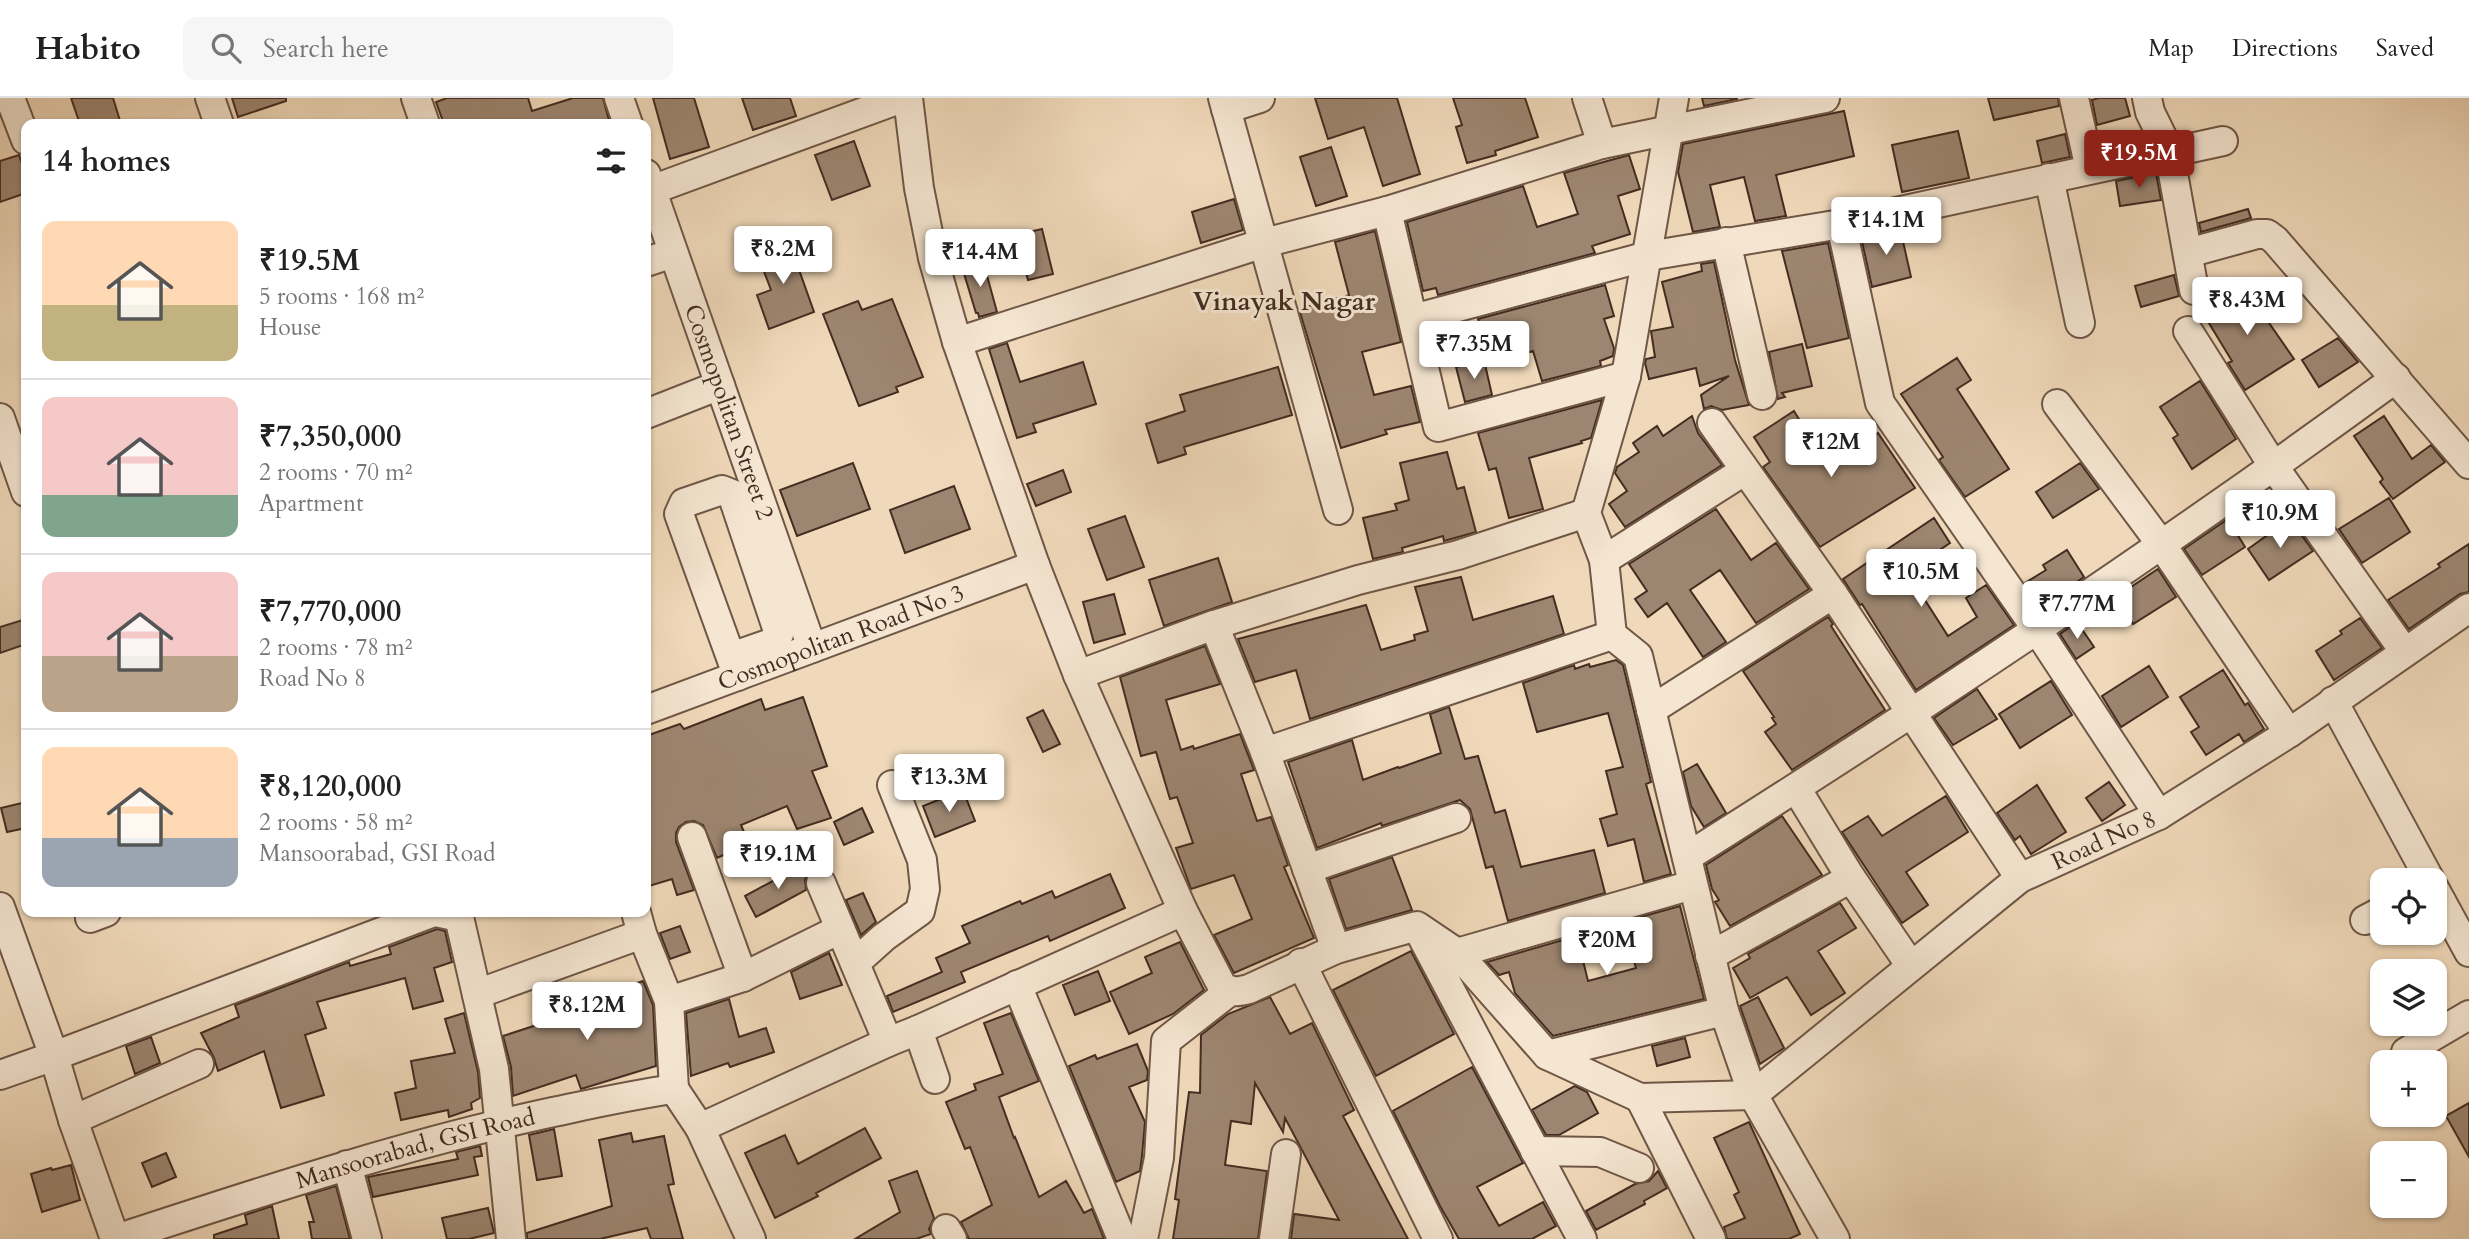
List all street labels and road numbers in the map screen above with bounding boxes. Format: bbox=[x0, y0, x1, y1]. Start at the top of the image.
street label: Cosmopolitan Street 2 bbox=[676, 300, 782, 524]
street label: Cosmopolitan Road No 3 bbox=[713, 576, 969, 698]
street label: Road No 8 bbox=[2046, 802, 2161, 878]
street label: Mansoorabad, GSI Road bbox=[292, 1100, 538, 1197]

